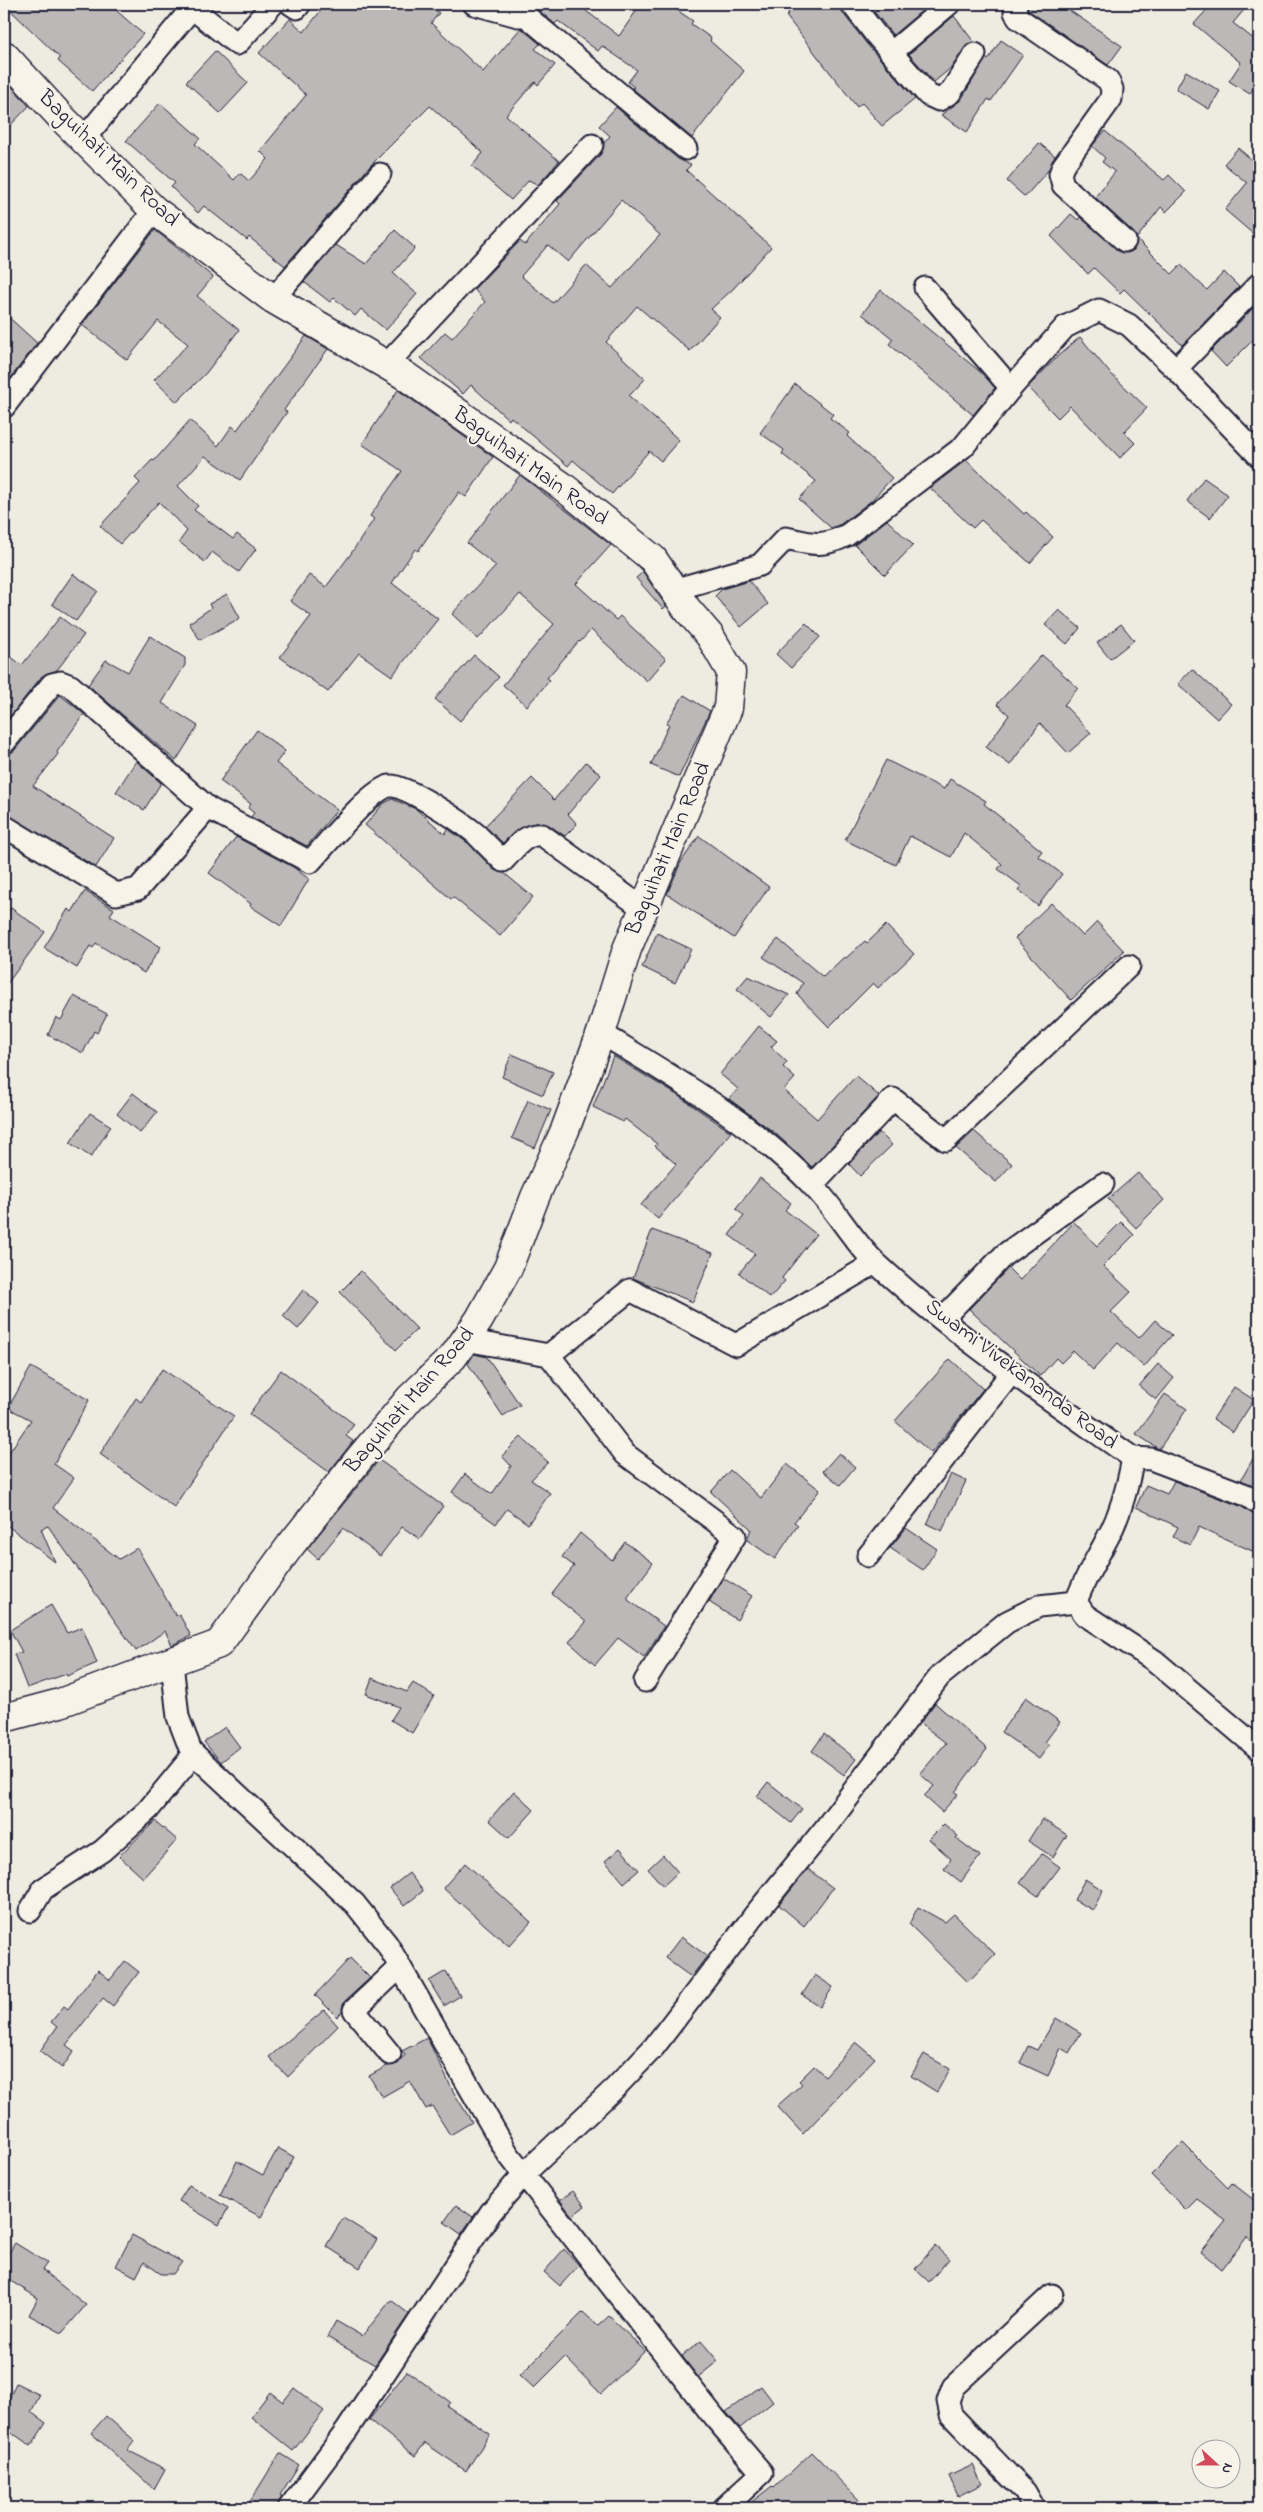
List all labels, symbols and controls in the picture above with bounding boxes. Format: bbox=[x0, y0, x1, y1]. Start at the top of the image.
street label: Baguihati Main Road bbox=[29, 82, 186, 236]
street label: Baguihati Main Road bbox=[444, 399, 614, 535]
street label: Baguihati Main Road bbox=[618, 757, 721, 942]
street label: Swami Vivekananda Road bbox=[918, 1292, 1124, 1458]
street label: Baguihati Main Road bbox=[336, 1320, 484, 1483]
north arrow bbox=[1190, 2440, 1240, 2490]
text: N bbox=[1215, 2460, 1238, 2476]

